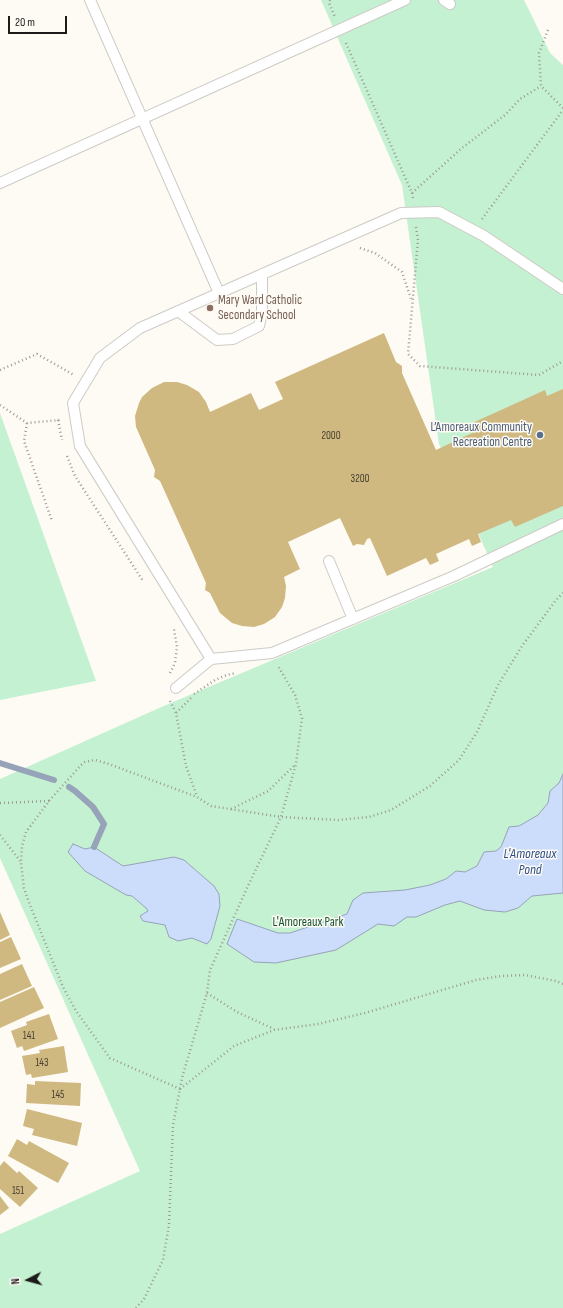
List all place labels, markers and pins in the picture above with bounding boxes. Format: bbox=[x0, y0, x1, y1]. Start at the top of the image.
place label: Mary Ward Catholic Secondary School bbox=[218, 293, 302, 324]
marker: Mary Ward Catholic Secondary School bbox=[205, 303, 215, 313]
place label: L’Amoreaux Community Recreation Centre bbox=[430, 420, 532, 451]
marker: L’Amoreaux Community Recreation Centre bbox=[535, 430, 545, 440]

